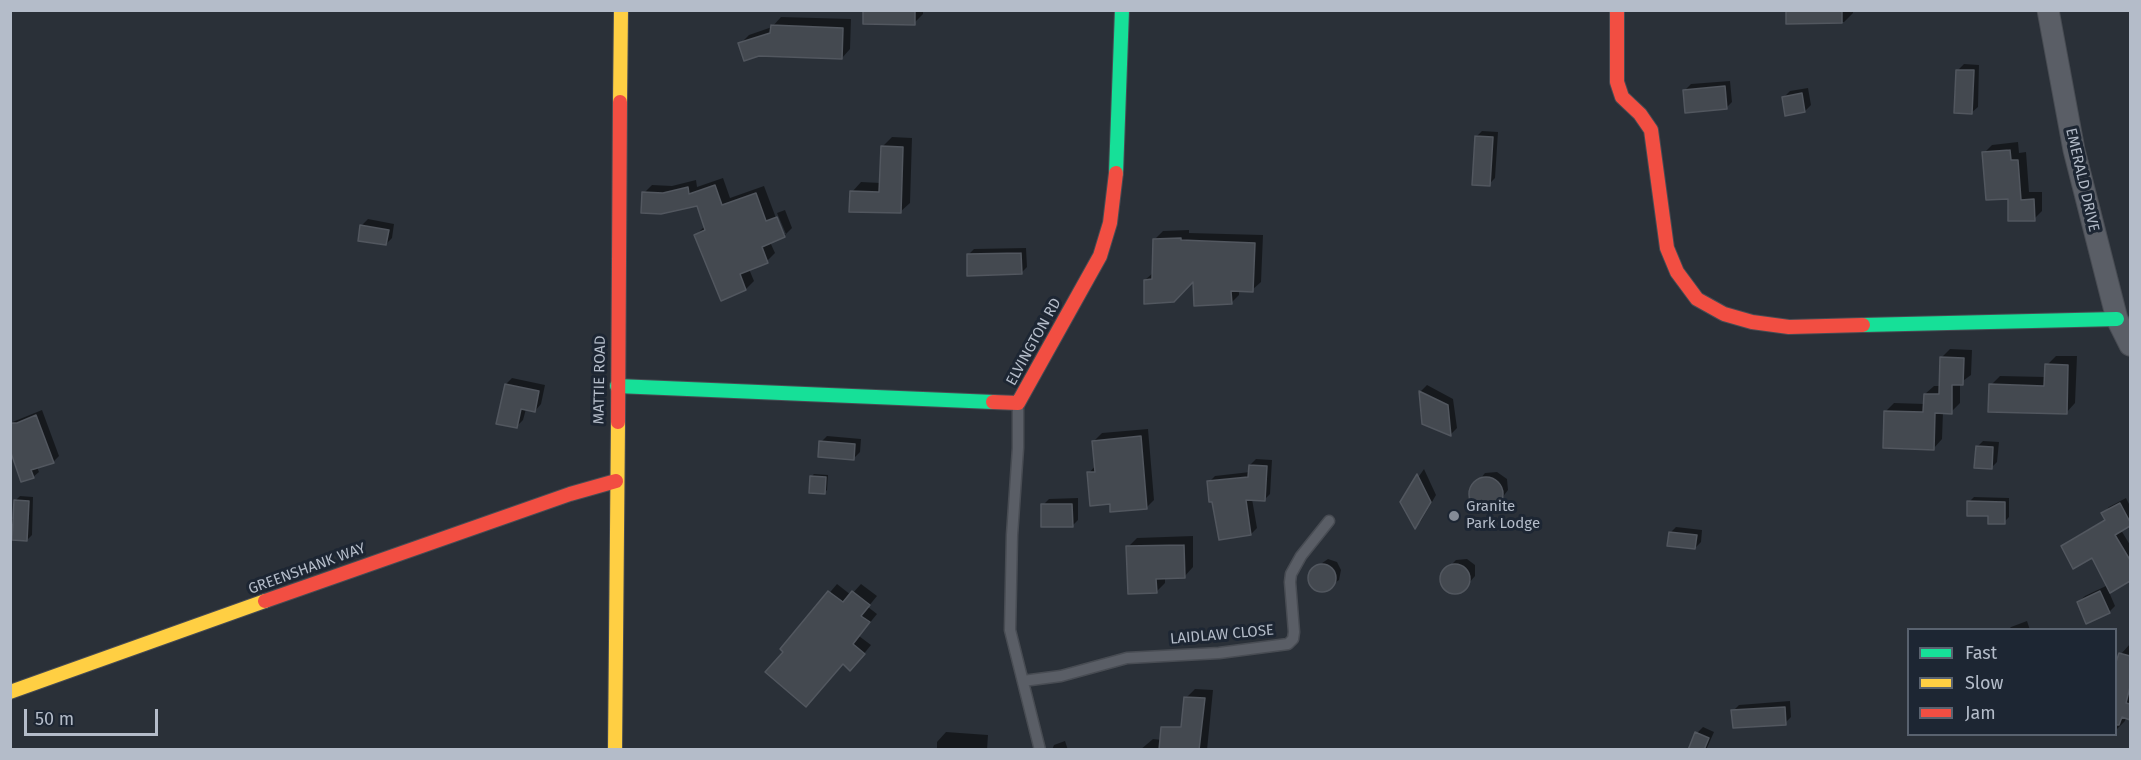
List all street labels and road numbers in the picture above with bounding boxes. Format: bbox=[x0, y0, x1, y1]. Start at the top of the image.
street label: EMERALD DRIVE bbox=[2061, 126, 2103, 234]
street label: ELVINGTON RD bbox=[1003, 295, 1065, 389]
street label: MATTIE ROAD bbox=[590, 335, 610, 425]
street label: GREENSHANK WAY bbox=[246, 539, 368, 599]
street label: LAIDLAW CLOSE bbox=[1169, 621, 1275, 649]

